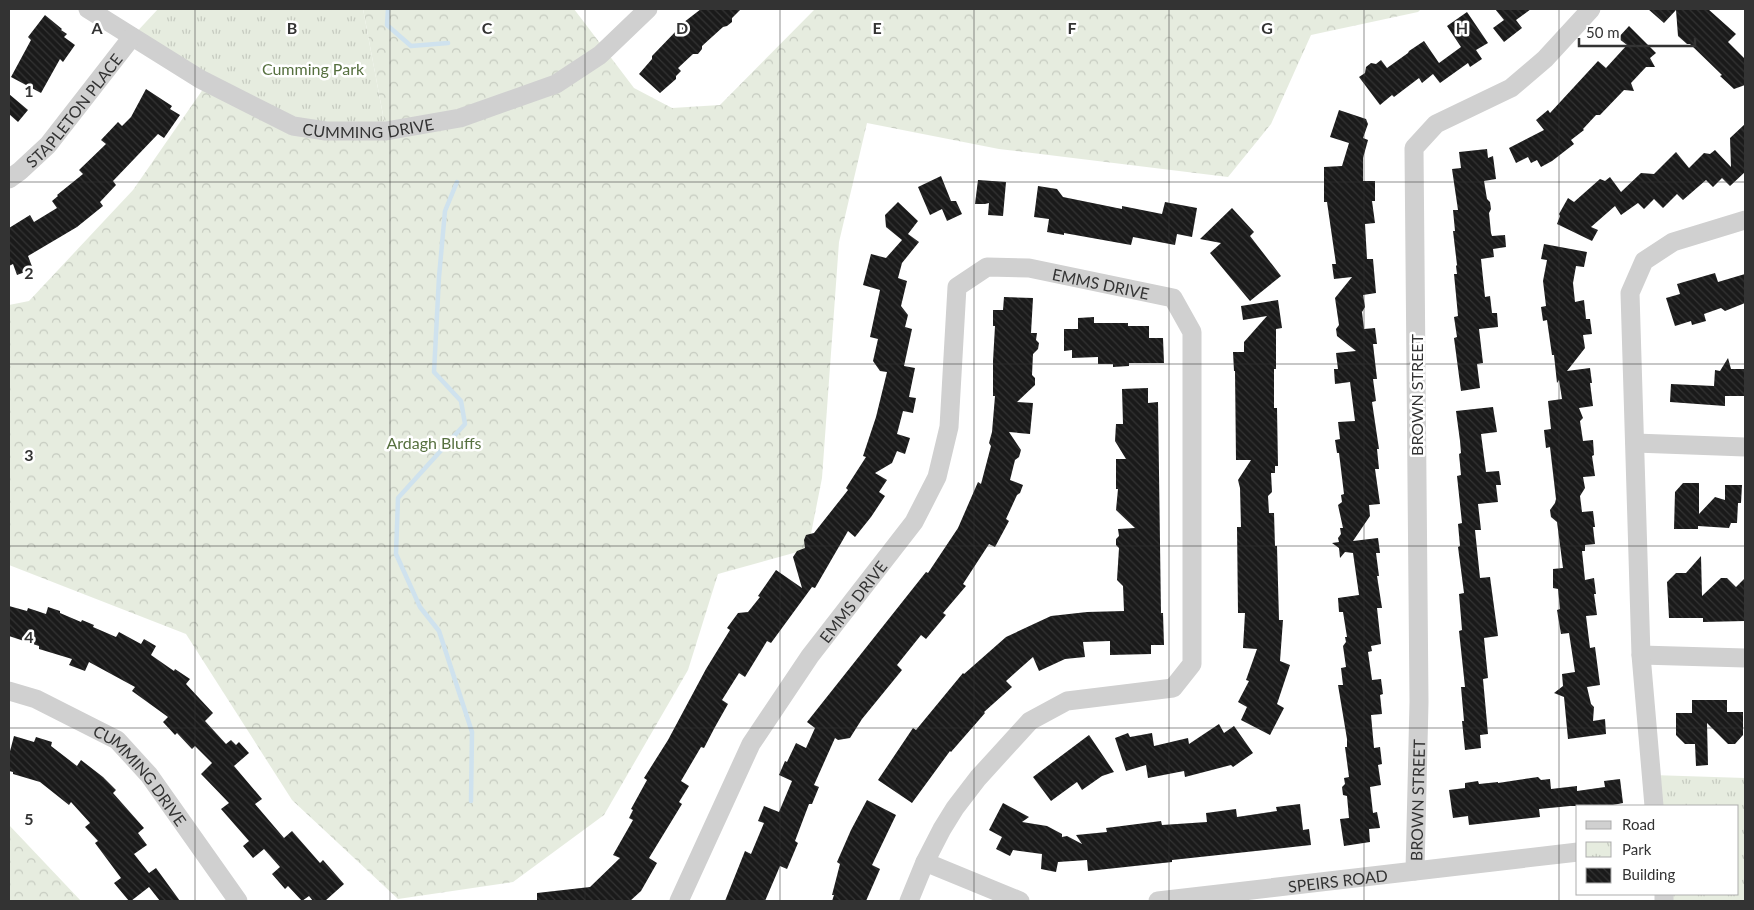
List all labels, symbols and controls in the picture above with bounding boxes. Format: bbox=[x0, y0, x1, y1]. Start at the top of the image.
scale bar bbox=[1579, 15, 1695, 47]
text: A bbox=[90, 18, 103, 37]
text: B bbox=[287, 18, 297, 37]
text: C bbox=[482, 18, 493, 37]
text: D bbox=[676, 18, 688, 37]
text: E bbox=[872, 18, 882, 37]
text: F bbox=[1067, 18, 1077, 37]
text: G bbox=[1261, 18, 1273, 37]
text: H bbox=[1456, 18, 1468, 37]
text: 50 m bbox=[1586, 23, 1620, 41]
street label: STAPLETON PLACE bbox=[21, 49, 125, 171]
park label: Cumming Park bbox=[262, 59, 365, 78]
text: 1 bbox=[24, 81, 34, 100]
street label: CUMMING DRIVE bbox=[301, 113, 435, 141]
text: 2 bbox=[24, 263, 34, 282]
street label: EMMS DRIVE bbox=[1051, 264, 1151, 302]
street label: BROWN STREET bbox=[1407, 334, 1426, 456]
park label: Ardagh Bluffs bbox=[386, 433, 482, 452]
text: 3 bbox=[24, 445, 34, 464]
street label: EMMS DRIVE bbox=[815, 556, 890, 646]
text: 4 bbox=[24, 627, 34, 646]
street label: CUMMING DRIVE bbox=[91, 720, 191, 829]
street label: BROWN STREET bbox=[1406, 738, 1428, 861]
legend bbox=[1576, 805, 1739, 895]
text: 5 bbox=[24, 809, 34, 828]
text: Road bbox=[1622, 815, 1655, 833]
text: Park bbox=[1622, 840, 1652, 858]
street label: SPEIRS ROAD bbox=[1287, 865, 1389, 895]
text: Building bbox=[1622, 865, 1675, 883]

